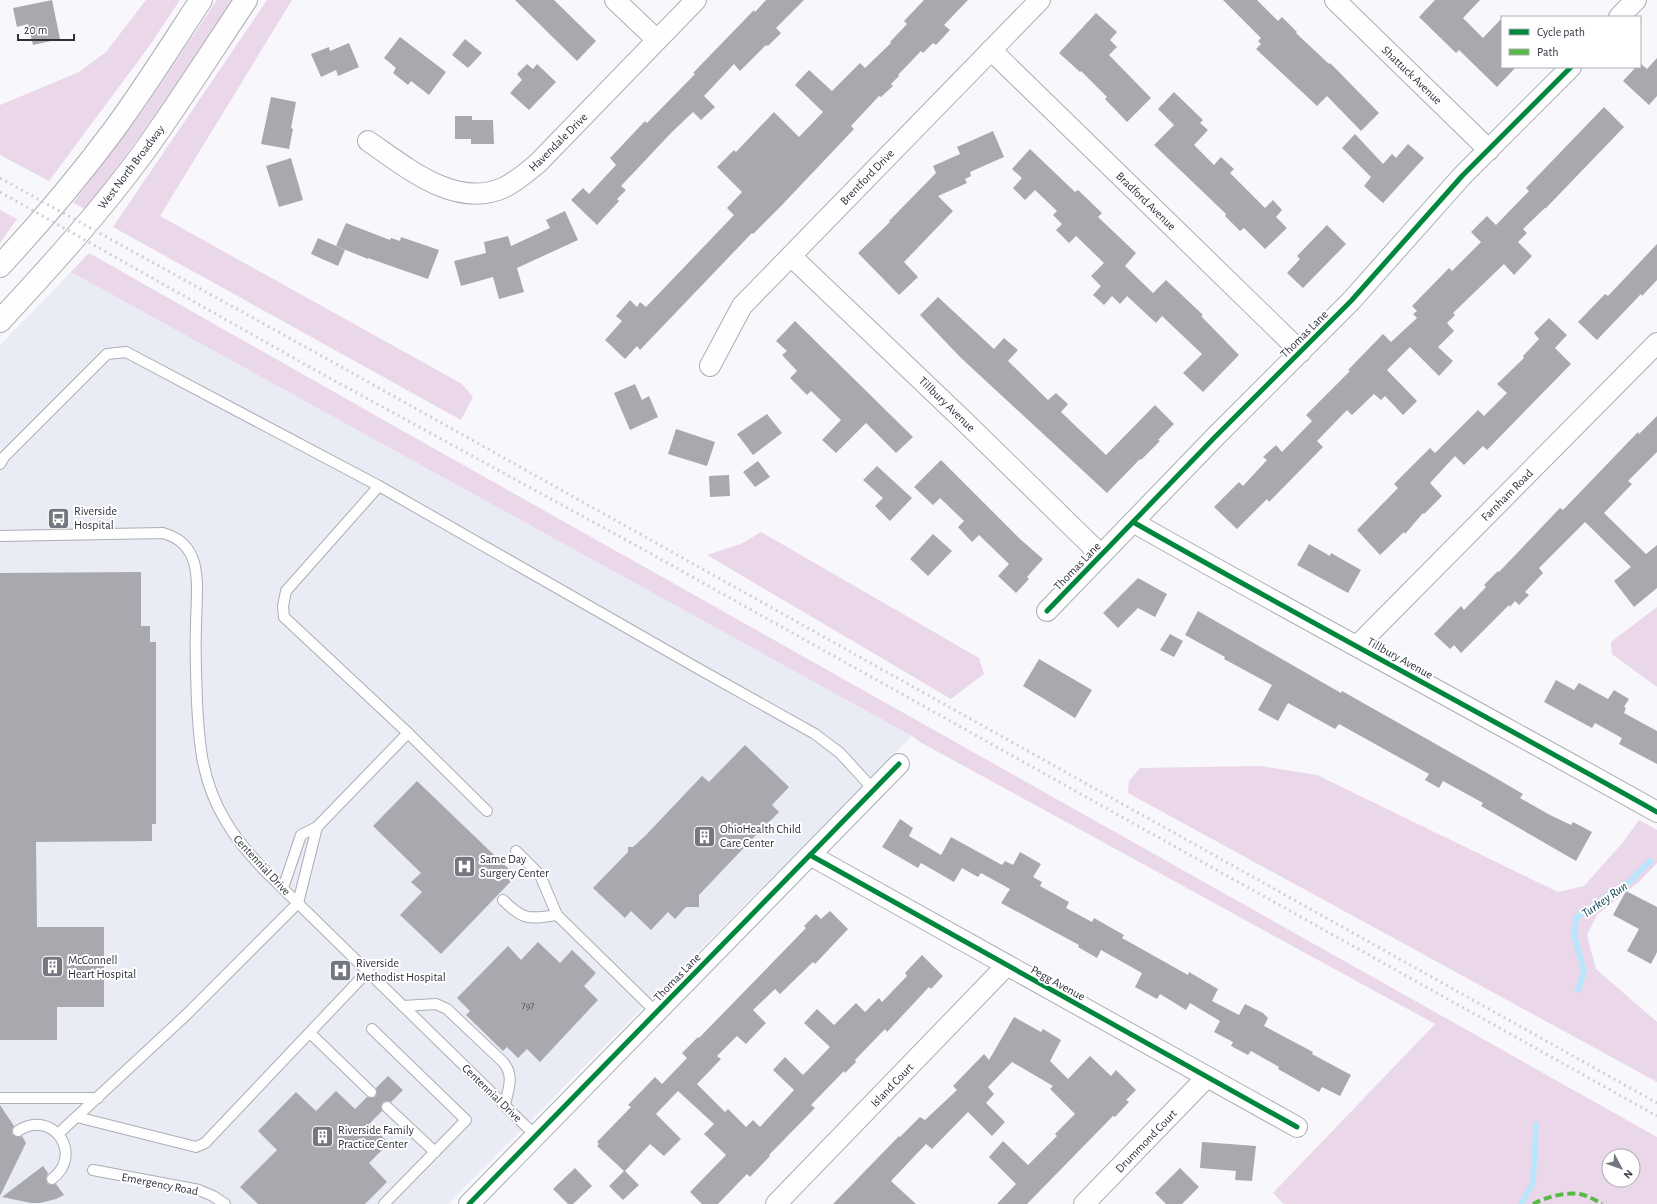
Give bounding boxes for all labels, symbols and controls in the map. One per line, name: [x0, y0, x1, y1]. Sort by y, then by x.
scale bar: [18, 16, 74, 42]
legend: [1501, 16, 1641, 68]
text: 20 m: [24, 24, 47, 36]
text: Cycle path: [1537, 26, 1585, 39]
street label: Shattuck Avenue: [1380, 44, 1444, 106]
text: Path: [1537, 46, 1559, 58]
street label: Havendale Drive: [526, 110, 590, 174]
street label: West North Broadway: [96, 123, 167, 212]
street label: Brentford Drive: [838, 147, 896, 207]
street label: Bradford Avenue: [1114, 170, 1178, 232]
street label: Thomas Lane: [1278, 308, 1330, 360]
street label: Tillbury Avenue: [916, 374, 977, 434]
street label: Farnham Road: [1479, 467, 1535, 523]
bus stop icon: Riverside Hospital: [46, 505, 72, 531]
place label: Riverside Hospital: [74, 505, 117, 531]
street label: Thomas Lane: [1051, 540, 1103, 592]
street label: Tillbury Avenue: [1365, 635, 1435, 682]
building icon: OhioHealth Child Care Center: [691, 823, 717, 849]
place label: OhioHealth Child Care Center: [720, 823, 801, 849]
street label: Centennial Drive: [231, 833, 293, 897]
hospital icon: Same Day Surgery Center: [452, 853, 478, 879]
place label: Same Day Surgery Center: [480, 853, 549, 880]
water label: Turkey Run: [1580, 880, 1630, 921]
street label: Thomas Lane: [651, 951, 703, 1003]
building icon: McConnell Heart Hospital: [39, 954, 65, 980]
place label: McConnell Heart Hospital: [68, 954, 136, 980]
hospital icon: Riverside Methodist Hospital: [327, 957, 353, 983]
place label: Riverside Methodist Hospital: [356, 957, 446, 983]
street label: Pegg Avenue: [1029, 963, 1087, 1003]
house number: 797: [521, 1001, 535, 1011]
street label: Island Court: [868, 1061, 916, 1109]
street label: Centennial Drive: [460, 1062, 524, 1124]
street label: Drummond Court: [1113, 1107, 1179, 1175]
building icon: Riverside Family Practice Center: [310, 1124, 336, 1150]
place label: Riverside Family Practice Center: [338, 1124, 414, 1150]
north arrow: [1601, 1148, 1641, 1188]
text: N: [1622, 1168, 1635, 1181]
street label: Emergency Road: [120, 1171, 199, 1198]

